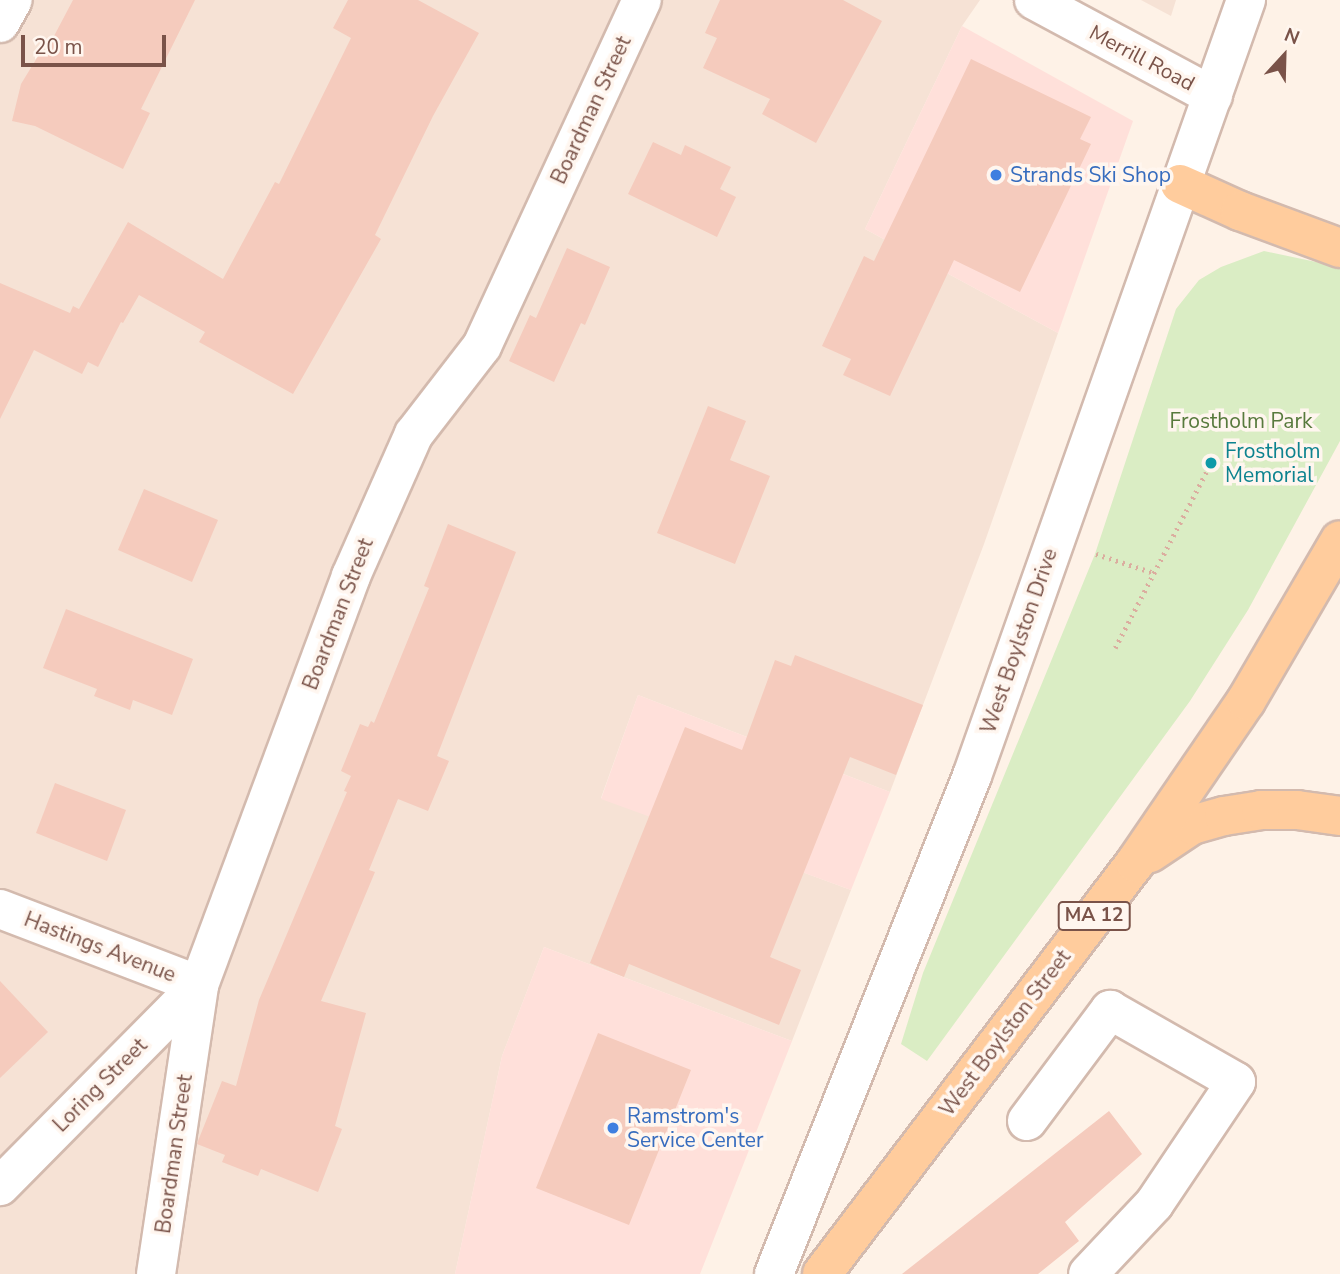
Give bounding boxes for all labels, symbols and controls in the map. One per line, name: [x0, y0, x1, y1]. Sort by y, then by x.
street label: Merrill Road: [1085, 20, 1199, 96]
scale bar: [24, 21, 170, 65]
north arrow: [1249, 21, 1319, 91]
text: N: [1280, 22, 1303, 51]
street label: Boardman Street: [546, 32, 636, 188]
text: 20 m: [34, 33, 83, 61]
place label: Strands Ski Shop: [1010, 162, 1171, 188]
marker: Strands Ski Shop: [988, 167, 1004, 183]
park label: Frostholm Park: [1170, 408, 1312, 434]
place label: Frostholm Memorial: [1225, 438, 1320, 488]
marker: Frostholm Memorial: [1203, 455, 1219, 471]
street label: Boardman Street: [298, 535, 378, 693]
street label: West Boylston Drive: [975, 545, 1063, 737]
road number: MA 12: [1057, 900, 1131, 932]
street label: Hastings Avenue: [21, 906, 179, 988]
street label: West Boylston Street: [934, 945, 1076, 1121]
street label: Loring Street: [48, 1033, 152, 1137]
street label: Boardman Street: [150, 1073, 198, 1235]
place label: Ramstrom's Service Center: [627, 1103, 763, 1153]
marker: Ramstrom's Service Center: [605, 1120, 621, 1136]

